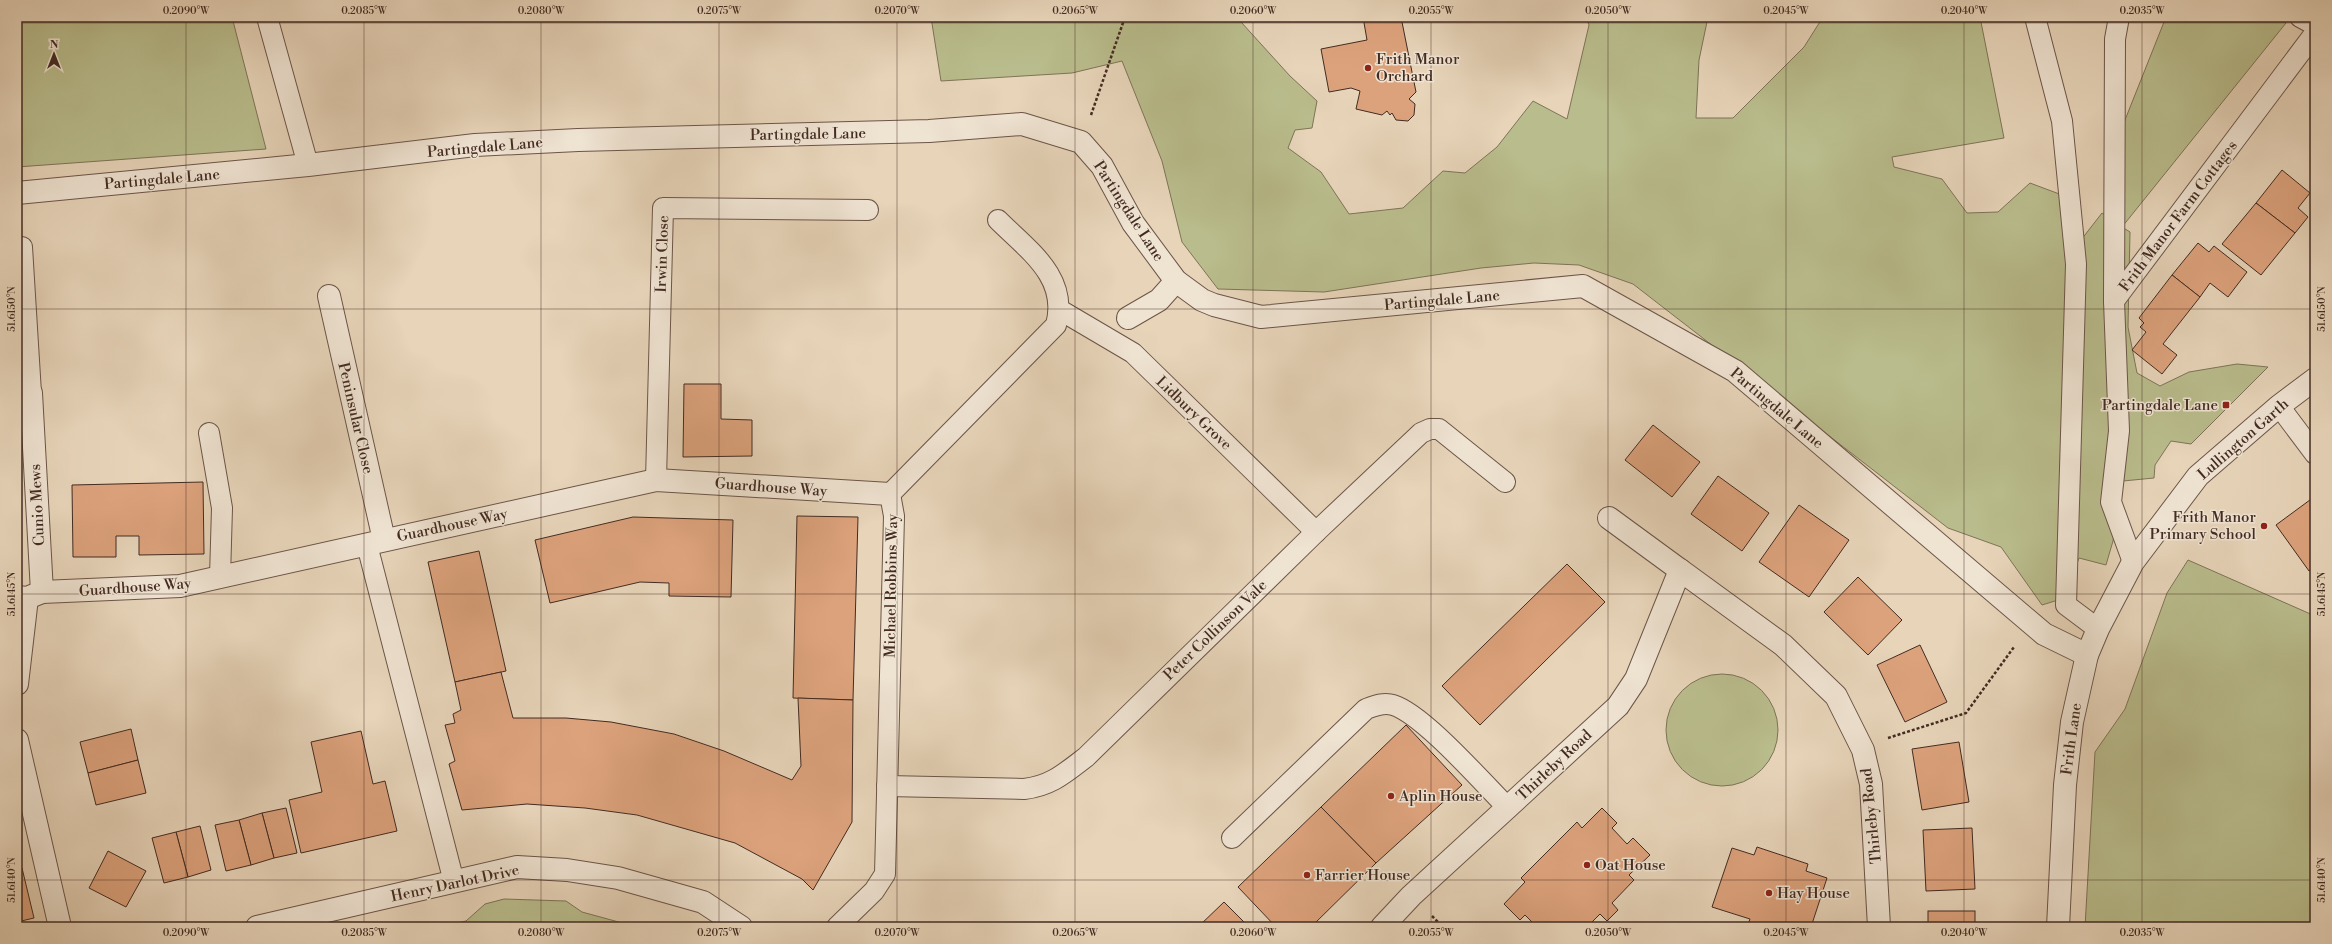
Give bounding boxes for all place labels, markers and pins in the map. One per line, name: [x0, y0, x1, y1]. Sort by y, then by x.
place label: Frith Manor Orchard: [1376, 50, 1460, 86]
marker: Frith Manor Orchard: [1363, 63, 1373, 73]
place label: Partingdale Lane: [2102, 396, 2218, 415]
marker: Partingdale Lane: [2221, 400, 2231, 410]
place label: Frith Manor Primary School: [2150, 508, 2257, 544]
marker: Frith Manor Primary School: [2259, 521, 2269, 531]
place label: Aplin House: [1398, 787, 1483, 806]
marker: Aplin House: [1386, 791, 1396, 801]
place label: Oat House: [1595, 856, 1666, 875]
marker: Oat House: [1582, 860, 1592, 870]
place label: Farrier House: [1315, 866, 1410, 885]
marker: Farrier House: [1302, 870, 1312, 880]
place label: Hay House: [1777, 884, 1850, 903]
marker: Hay House: [1764, 888, 1774, 898]

